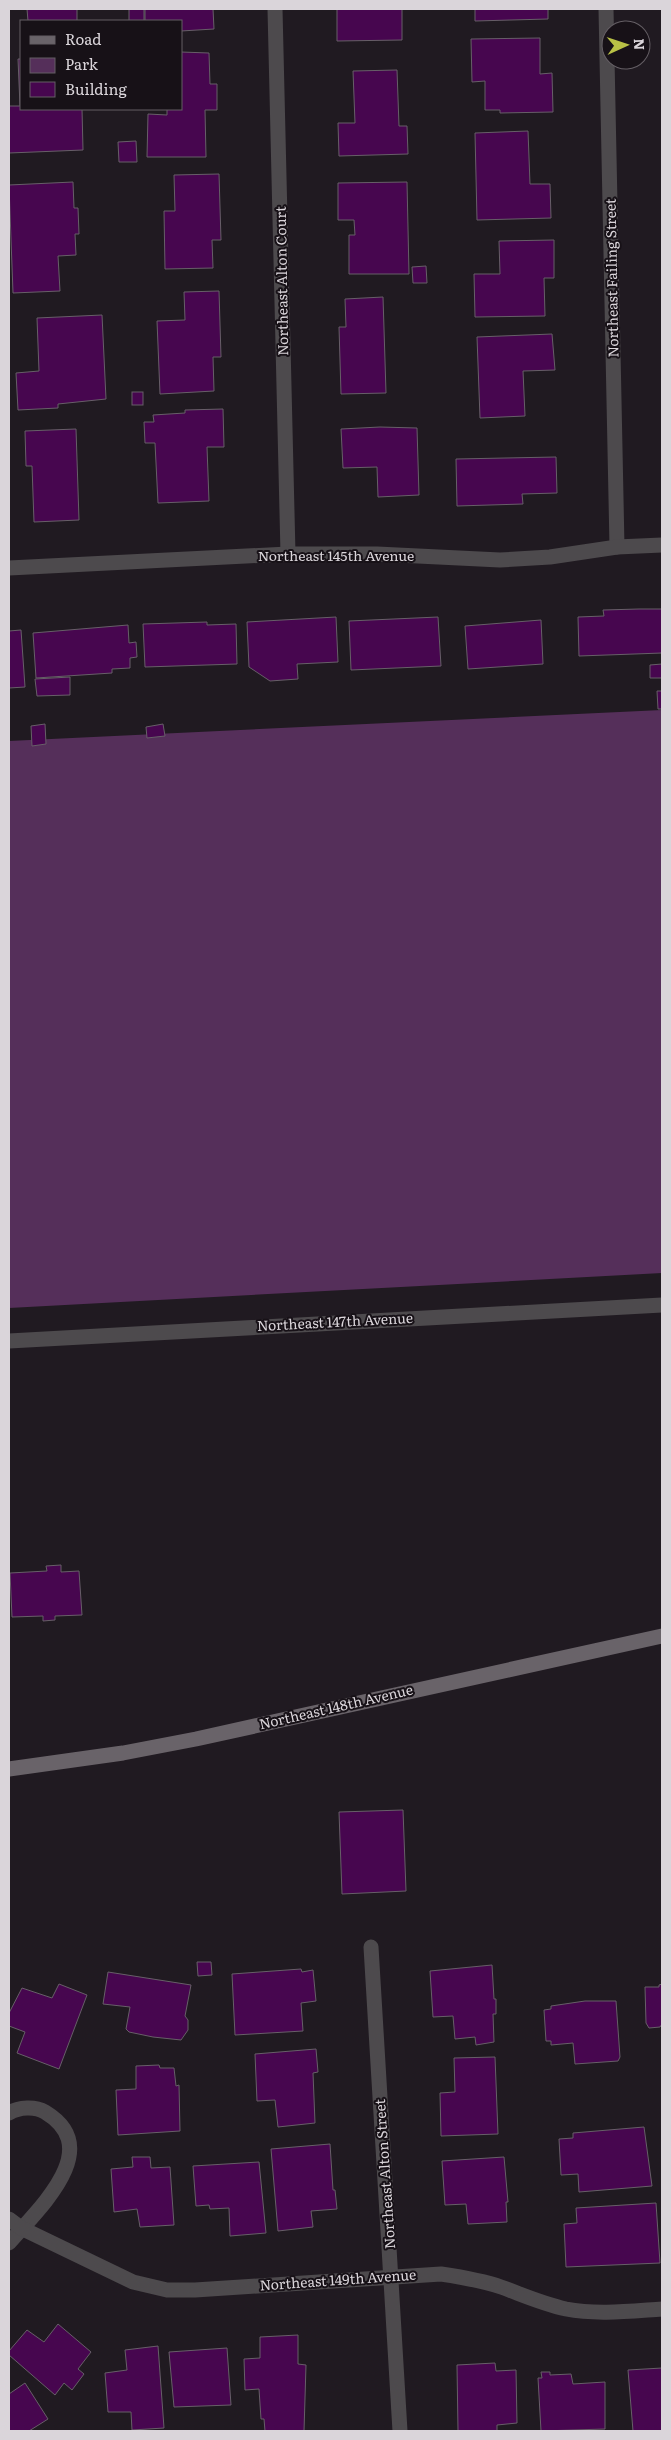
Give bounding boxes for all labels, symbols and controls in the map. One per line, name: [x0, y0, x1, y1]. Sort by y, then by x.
legend: [20, 20, 182, 110]
north arrow: [601, 20, 651, 70]
text: Road: [65, 27, 101, 50]
text: N: [630, 38, 650, 51]
text: Park: [65, 52, 99, 75]
text: Building: [65, 77, 127, 100]
street label: Northeast Failing Street: [600, 198, 622, 358]
street label: Northeast Alton Court: [270, 206, 292, 356]
street label: Northeast 145th Avenue: [258, 545, 414, 565]
street label: Northeast 147th Avenue: [256, 1307, 413, 1335]
street label: Northeast 148th Avenue: [257, 1679, 415, 1733]
street label: Northeast Alton Street: [369, 2098, 399, 2250]
street label: Northeast 149th Avenue: [259, 2264, 417, 2294]

